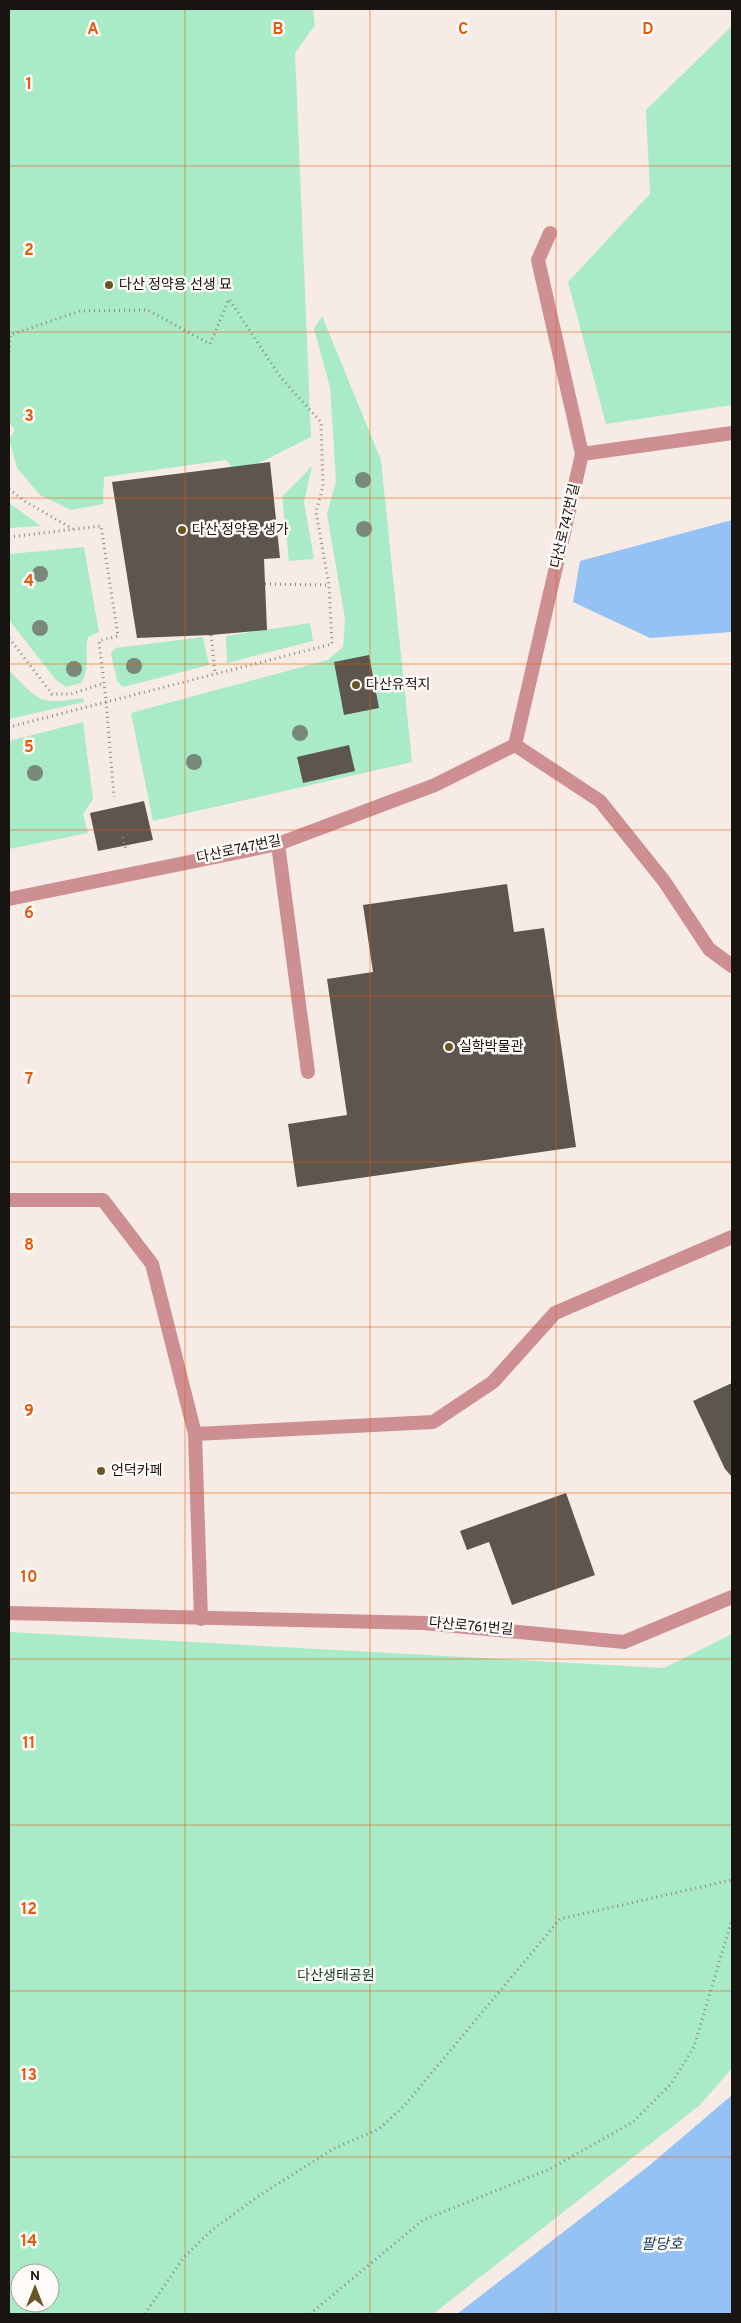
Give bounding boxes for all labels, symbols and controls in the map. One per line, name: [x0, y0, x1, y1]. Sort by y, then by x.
text: A: [87, 20, 99, 40]
text: B: [272, 20, 284, 40]
text: C: [458, 20, 468, 40]
text: D: [642, 20, 654, 40]
text: 1: [26, 75, 32, 95]
text: 2: [24, 241, 34, 261]
place label: 다산 정약용 선생 묘: [119, 277, 232, 294]
marker: 다산 정약용 선생 묘: [103, 279, 115, 291]
text: 3: [24, 407, 34, 427]
street label: 다산로747번길: [548, 482, 584, 570]
place label: 다산 정약용 생가: [192, 522, 289, 539]
marker: 다산 정약용 생가: [176, 524, 188, 536]
text: 4: [24, 572, 34, 592]
place label: 다산유적지: [366, 677, 430, 694]
marker: 다산유적지: [350, 679, 362, 691]
text: 5: [24, 738, 34, 758]
street label: 다산로747번길: [195, 833, 283, 867]
text: 6: [24, 904, 34, 924]
place label: 실학박물관: [459, 1038, 524, 1056]
marker: 실학박물관: [443, 1041, 455, 1053]
text: 7: [25, 1070, 33, 1090]
text: 8: [24, 1236, 34, 1256]
text: 9: [24, 1402, 34, 1422]
place label: 언덕카페: [111, 1463, 163, 1480]
marker: 언덕카페: [95, 1465, 107, 1477]
text: 10: [21, 1568, 37, 1588]
street label: 다산로761번길: [428, 1615, 514, 1639]
text: 11: [23, 1734, 35, 1754]
text: 12: [21, 1900, 37, 1920]
park label: 다산생태공원: [297, 1968, 375, 1985]
text: 13: [21, 2066, 37, 2086]
text: 14: [21, 2232, 37, 2252]
water label: 팔당호: [641, 2236, 684, 2255]
north arrow: [10, 2263, 60, 2313]
text: N: [30, 2268, 40, 2285]

